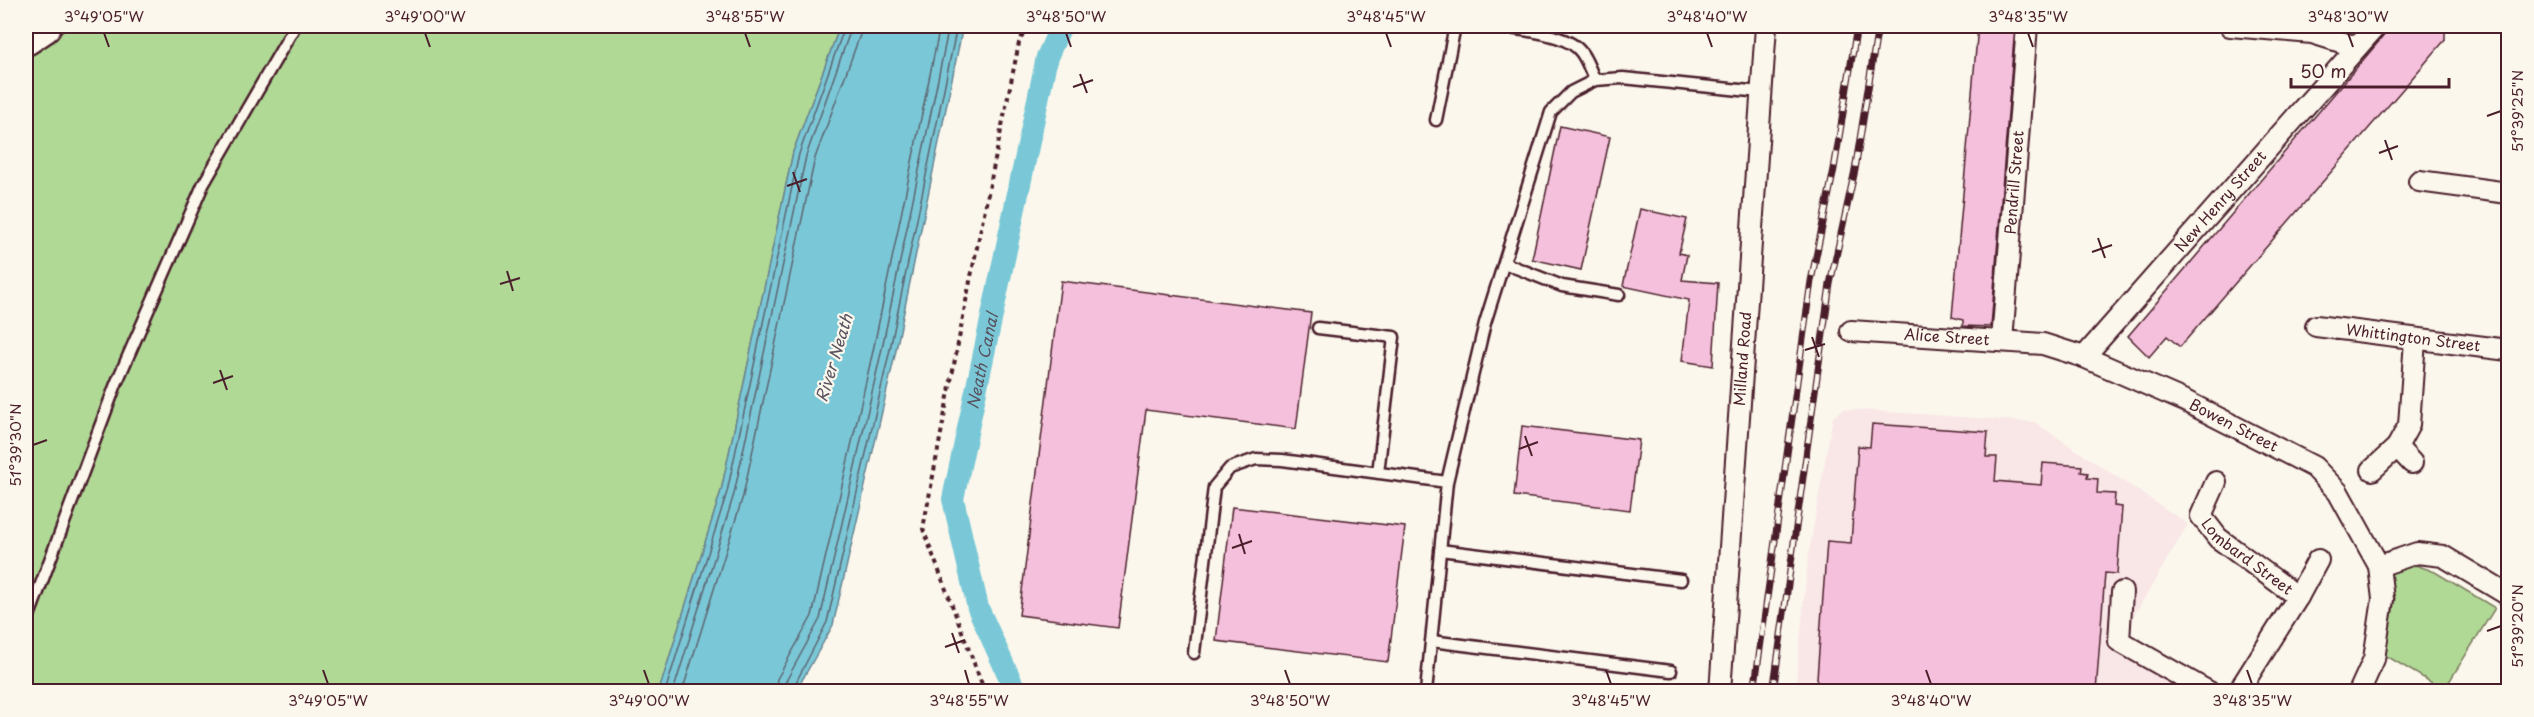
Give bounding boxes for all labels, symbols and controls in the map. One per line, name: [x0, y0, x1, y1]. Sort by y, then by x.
text: 3°49'05"W: [64, 4, 145, 27]
text: 3°49'00"W: [384, 4, 466, 27]
text: 3°48'55"W: [705, 4, 785, 27]
text: 3°48'50"W: [1026, 4, 1107, 27]
text: 3°48'45"W: [1346, 4, 1426, 27]
text: 3°48'40"W: [1667, 4, 1748, 27]
text: 3°48'35"W: [1988, 4, 2068, 27]
text: 3°48'30"W: [2307, 4, 2389, 27]
scale bar: [2291, 51, 2448, 89]
text: 50 m: [2300, 57, 2347, 84]
text: 51°39'25"N: [2505, 70, 2528, 152]
street label: Pendrill Street: [1998, 130, 2029, 235]
street label: New Henry Street: [2168, 145, 2271, 257]
water label: Neath Canal: [959, 308, 1004, 411]
water label: River Neath: [808, 310, 858, 405]
street label: Milland Road: [1727, 311, 1756, 407]
street label: Whittington Street: [2345, 317, 2482, 356]
street label: Alice Street: [1903, 322, 1990, 350]
street label: Bowen Street: [2186, 392, 2283, 457]
text: 51°39'30"N: [3, 403, 26, 487]
street label: Lombard Street: [2196, 512, 2298, 600]
text: 51°39'20"N: [2505, 584, 2528, 668]
text: 3°49'05"W: [288, 688, 369, 711]
text: 3°49'00"W: [608, 688, 690, 711]
text: 3°48'55"W: [929, 688, 1009, 711]
text: 3°48'50"W: [1250, 688, 1331, 711]
text: 3°48'45"W: [1571, 688, 1651, 711]
text: 3°48'40"W: [1891, 688, 1972, 711]
text: 3°48'35"W: [2212, 688, 2292, 711]

